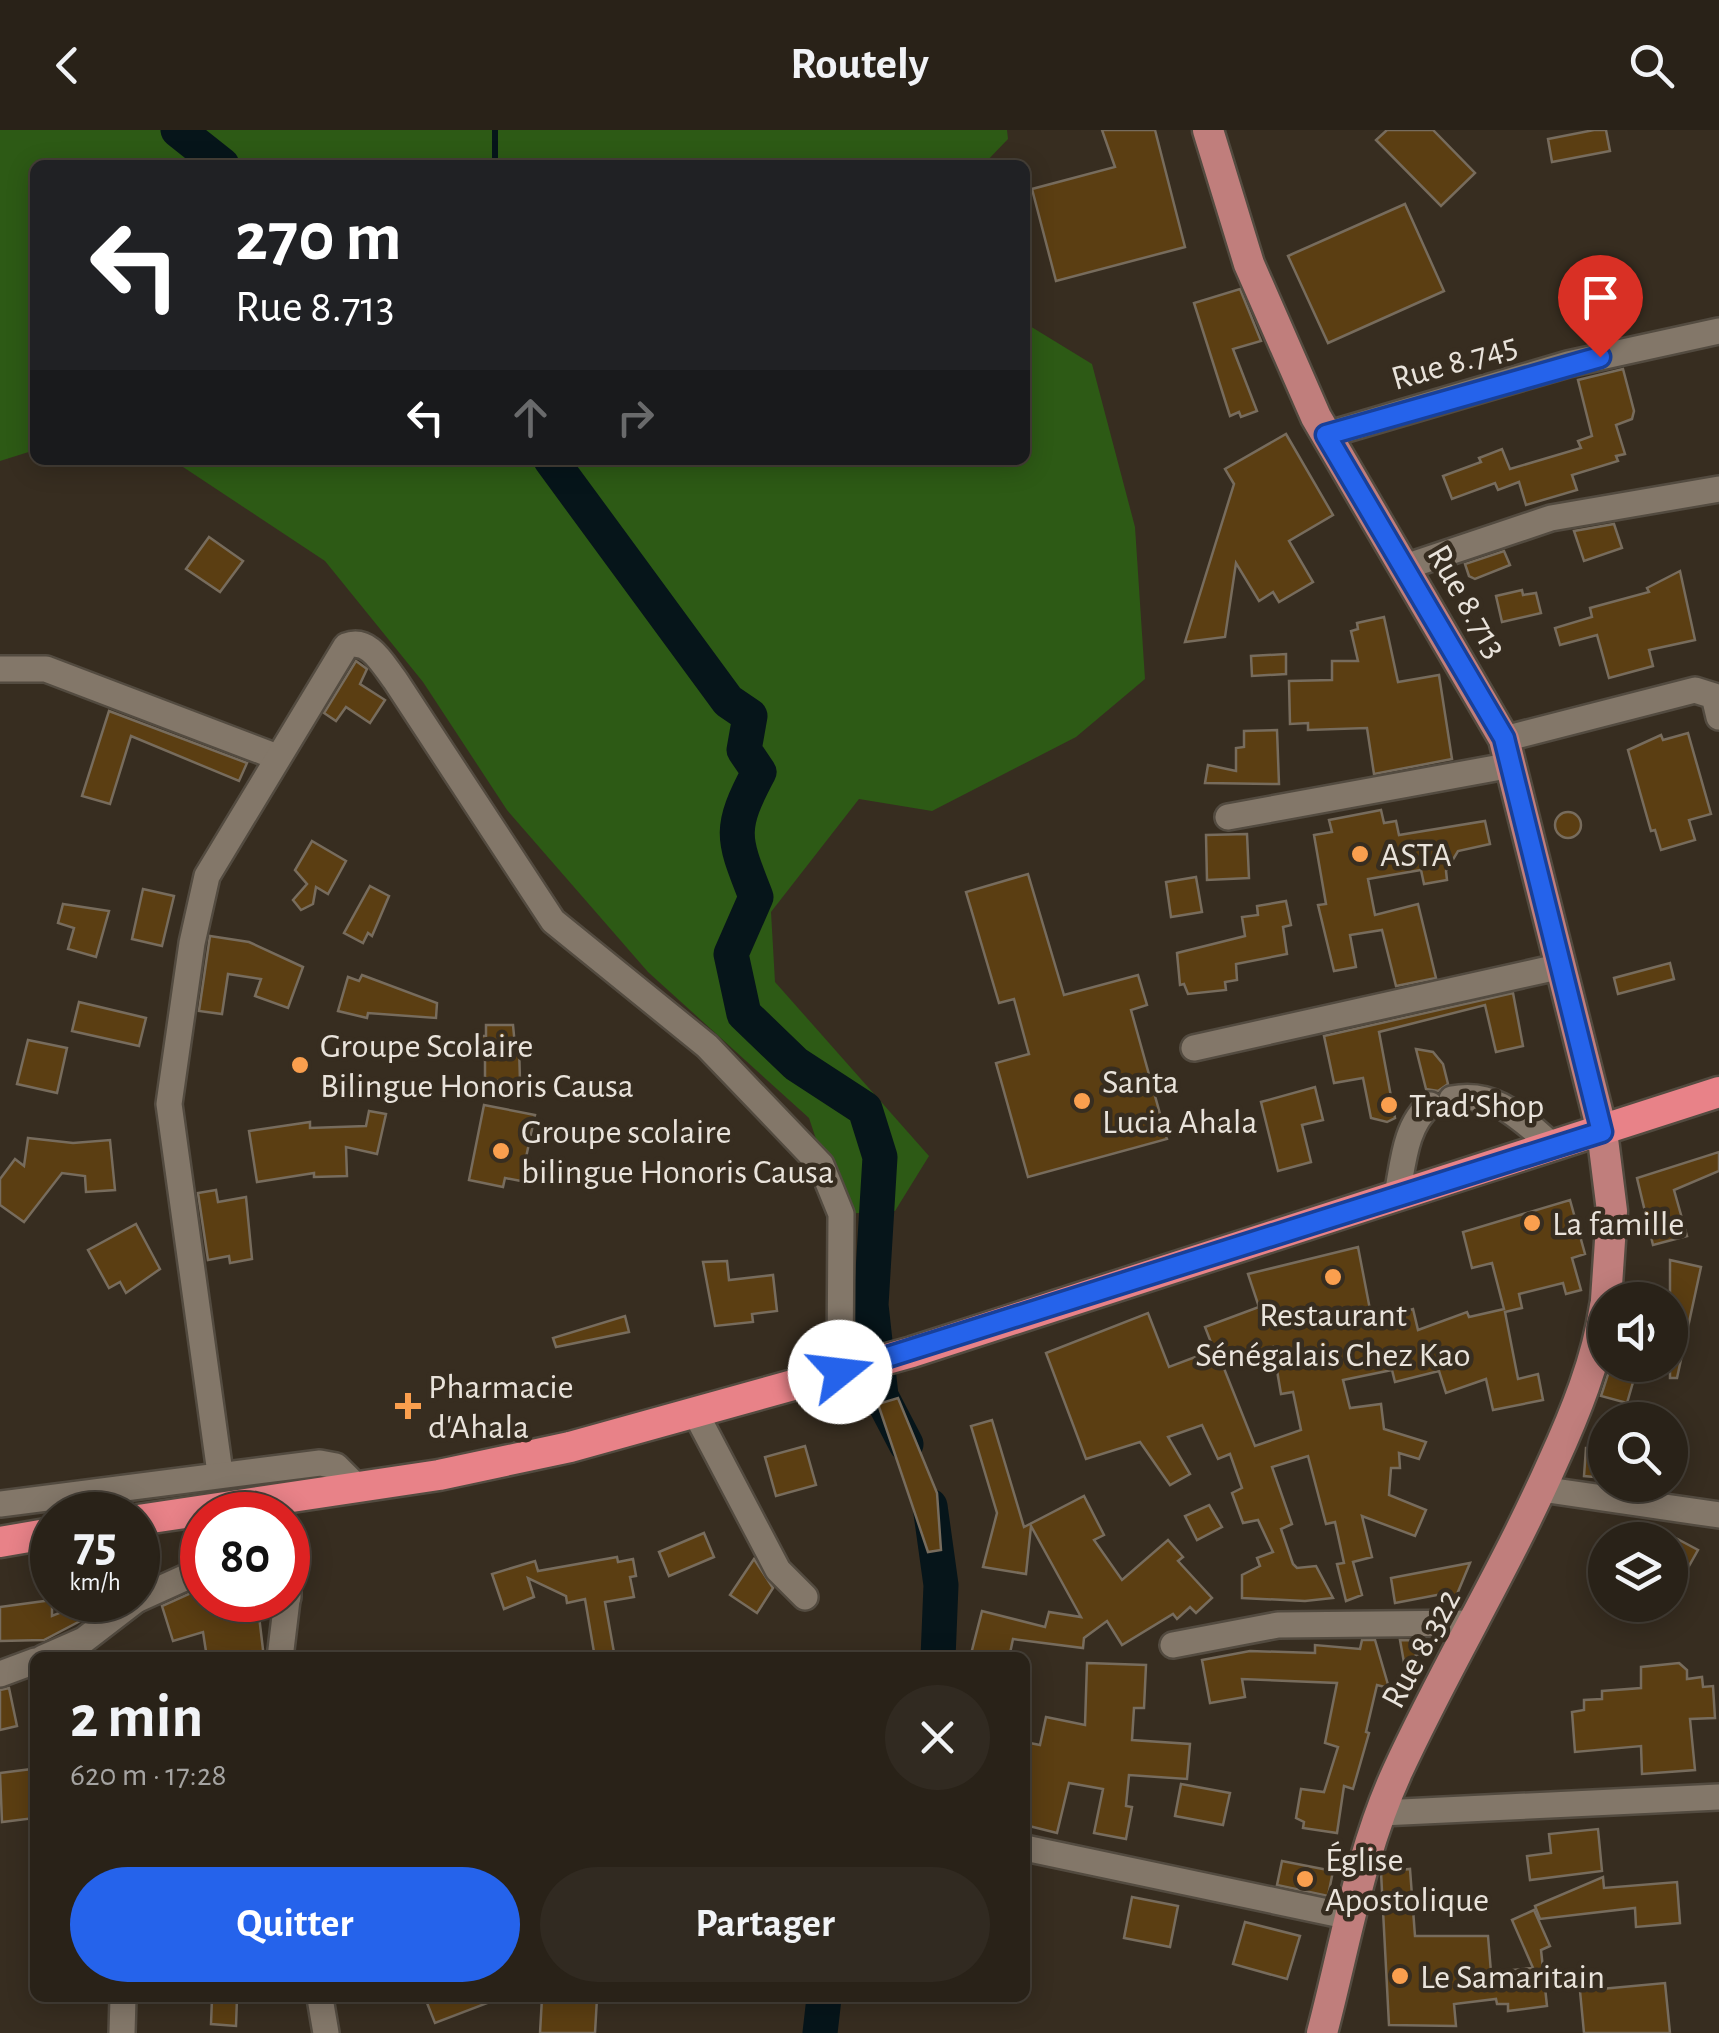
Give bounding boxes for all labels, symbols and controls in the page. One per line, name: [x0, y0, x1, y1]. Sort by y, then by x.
icon: back: [40, 38, 95, 93]
icon: search: [1624, 38, 1679, 93]
text: Routely: [790, 42, 929, 87]
icon: left: [70, 200, 200, 330]
text: 270 m: [235, 203, 402, 273]
pin: [1558, 255, 1643, 358]
icon: arrive: [1573, 270, 1628, 325]
text: Rue 8.713: [235, 285, 395, 330]
street label: Rue 8.745: [1388, 328, 1521, 397]
icon: left: [398, 390, 453, 445]
icon: ahead: [503, 390, 558, 445]
icon: right: [608, 390, 663, 445]
street label: Rue 8.713: [1421, 539, 1513, 664]
place label: ASTA: [1380, 838, 1452, 873]
marker: ASTA: [1349, 843, 1371, 865]
place label: Groupe Scolaire Bilingue Honoris Causa: [320, 1029, 634, 1104]
marker: Groupe Scolaire Bilingue Honoris Causa: [289, 1054, 311, 1076]
place label: Santa Lucia Ahala: [1102, 1065, 1258, 1140]
place label: Trad'Shop: [1409, 1089, 1544, 1124]
marker: Santa Lucia Ahala: [1071, 1090, 1093, 1112]
marker: Trad'Shop: [1378, 1094, 1400, 1116]
place label: Groupe scolaire bilingue Honoris Causa: [521, 1115, 834, 1190]
marker: Groupe scolaire bilingue Honoris Causa: [490, 1140, 512, 1162]
place label: La famille: [1552, 1207, 1684, 1242]
marker: La famille: [1521, 1212, 1543, 1234]
marker: Restaurant Sénégalais Chez Kao: [1322, 1266, 1344, 1288]
map controls: [1588, 1282, 1688, 1622]
button: sound: [1588, 1282, 1688, 1382]
place label: Restaurant Sénégalais Chez Kao: [1195, 1298, 1471, 1373]
position arrow: [788, 1320, 892, 1424]
place label: Pharmacie d'Ahala: [428, 1370, 574, 1445]
marker: Pharmacie d'Ahala: [397, 1395, 419, 1417]
button: search: [1588, 1402, 1688, 1502]
speed limit sign: 80: [180, 1492, 310, 1622]
text: 75: [73, 1520, 117, 1570]
button: layers: [1588, 1522, 1688, 1622]
text: km/h: [69, 1570, 121, 1595]
street label: Rue 8.322: [1376, 1583, 1467, 1714]
button: close: [885, 1685, 990, 1790]
text: 2 min: [70, 1688, 203, 1748]
text: 620 m · 17:28: [70, 1759, 227, 1791]
place label: Église Apostolique: [1325, 1841, 1489, 1918]
button: Quitter: [70, 1867, 520, 1982]
button: Partager: [540, 1867, 990, 1982]
marker: Église Apostolique: [1294, 1868, 1316, 1890]
place label: Le Samaritain: [1420, 1960, 1605, 1995]
marker: Le Samaritain: [1389, 1965, 1411, 1987]

